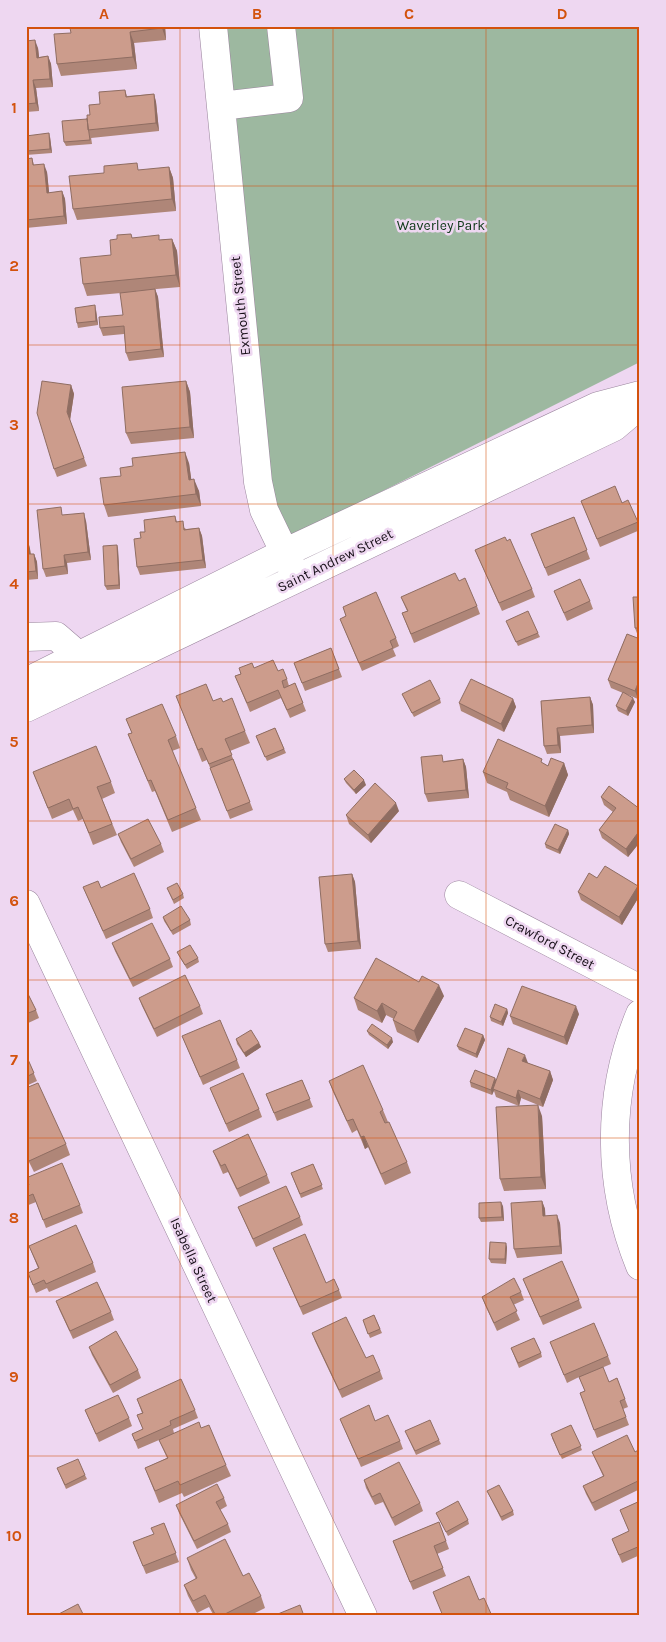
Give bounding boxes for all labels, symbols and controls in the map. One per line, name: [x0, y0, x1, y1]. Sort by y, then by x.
text: A: [99, 4, 109, 23]
text: B: [252, 4, 262, 23]
text: C: [404, 4, 414, 23]
text: D: [557, 4, 568, 23]
text: 1: [11, 98, 17, 117]
park label: Waverley Park: [397, 217, 485, 234]
street label: Exmouth Street: [227, 255, 254, 356]
text: 2: [9, 256, 19, 275]
text: 3: [9, 415, 19, 434]
street label: Saint Andrew Street: [275, 525, 396, 596]
text: 4: [9, 574, 19, 593]
text: 5: [9, 732, 19, 751]
text: 6: [9, 891, 19, 910]
street label: Crawford Street: [502, 912, 597, 973]
text: 7: [10, 1050, 18, 1069]
text: 8: [9, 1208, 19, 1227]
street label: Isabella Street: [166, 1215, 221, 1305]
text: 9: [9, 1367, 19, 1386]
text: 10: [6, 1526, 22, 1545]

